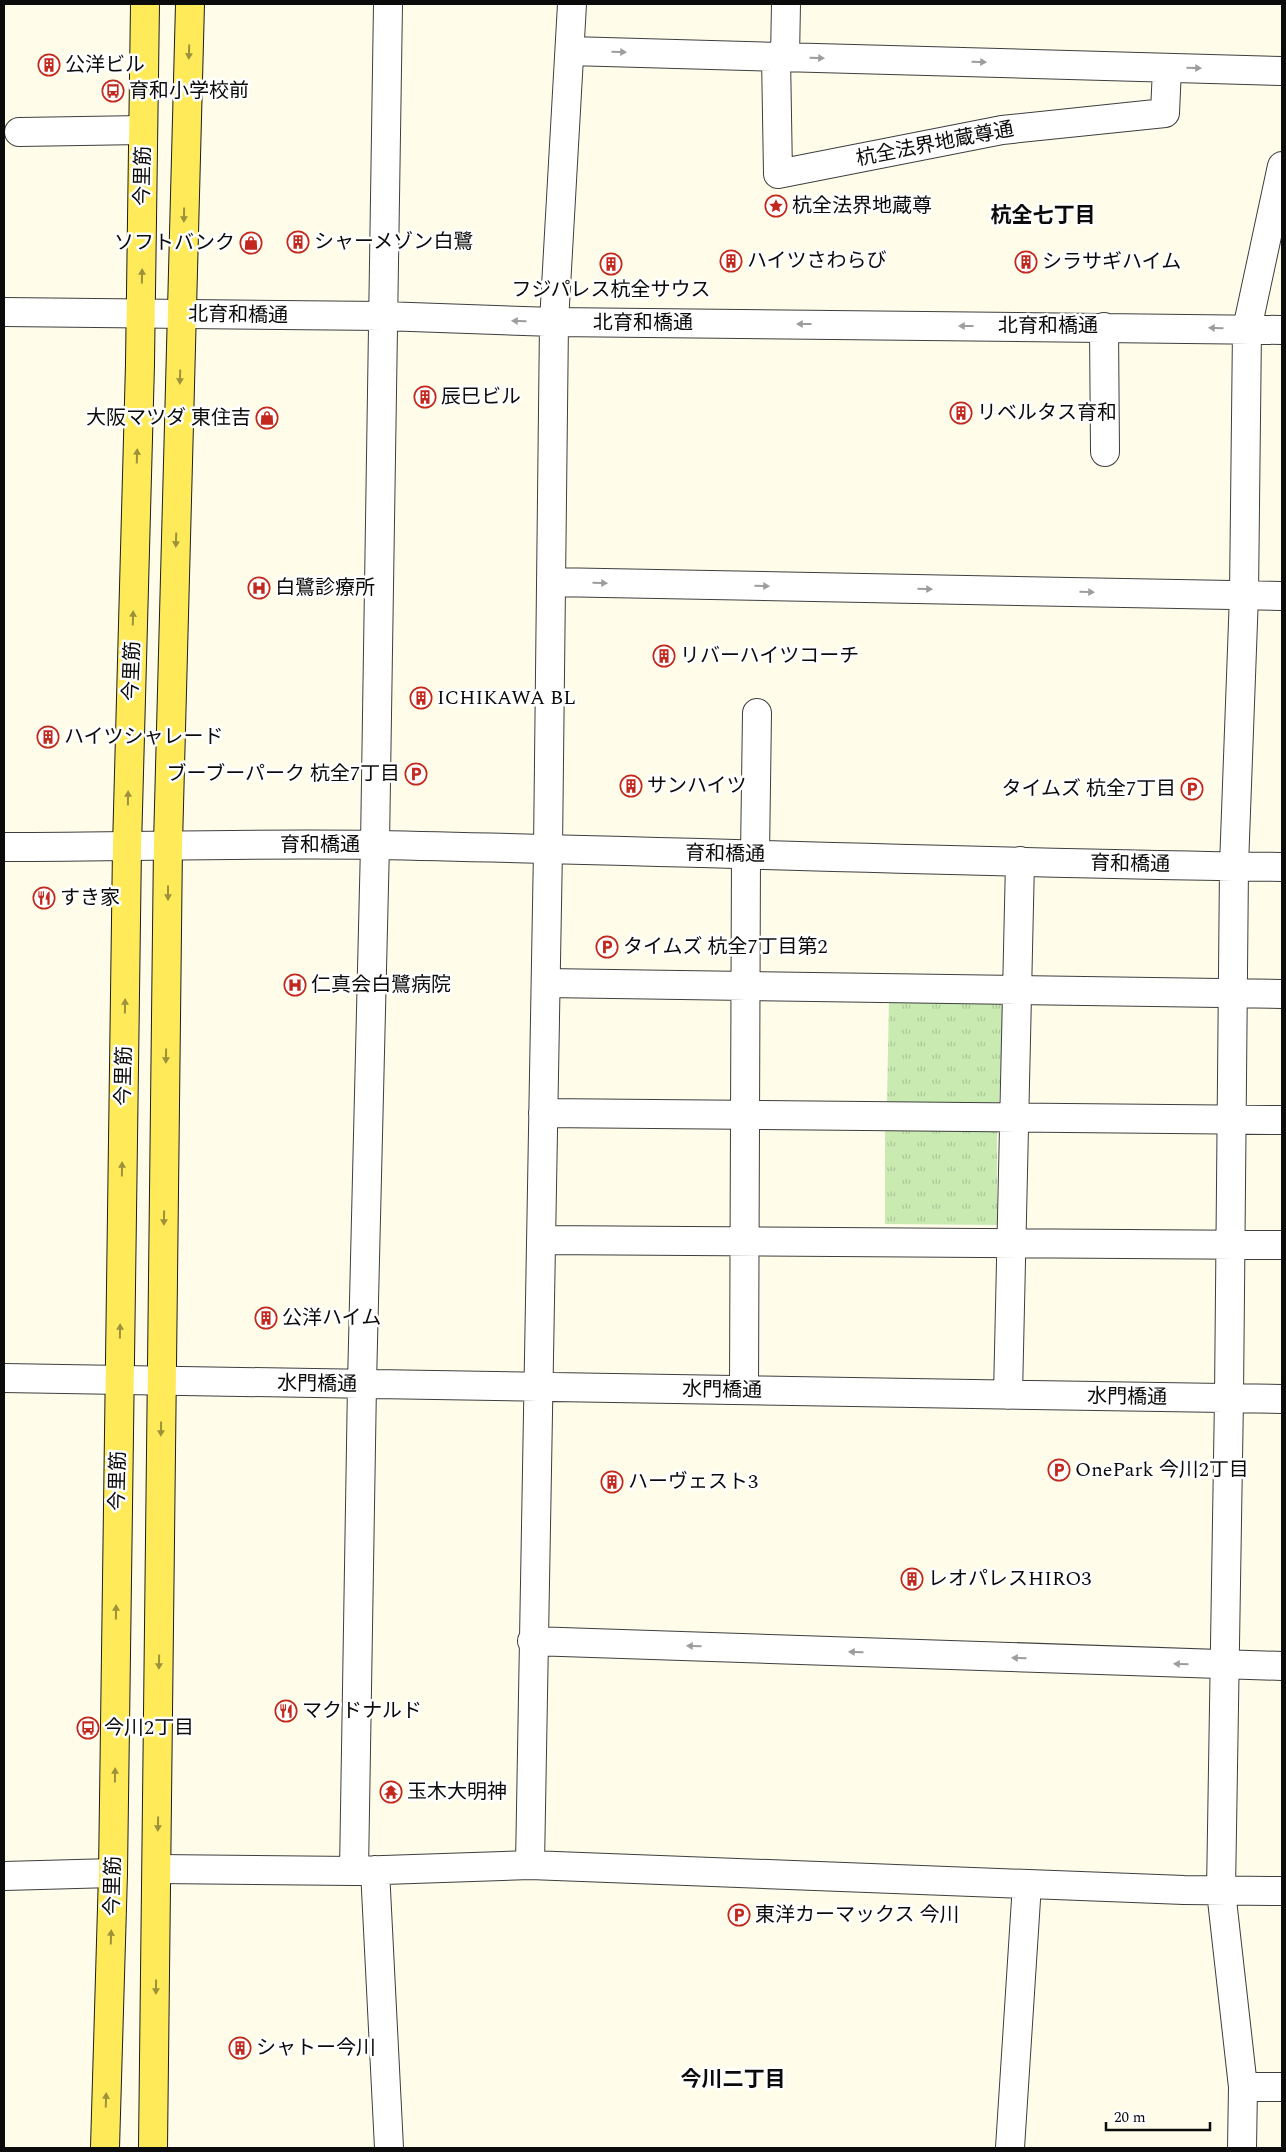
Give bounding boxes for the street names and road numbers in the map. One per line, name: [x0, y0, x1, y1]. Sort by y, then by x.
street label: 杭全法界地蔵尊通: [854, 114, 1016, 174]
street label: 今里筋: [127, 146, 159, 206]
street label: 北育和橋通: [188, 299, 288, 331]
street label: 北育和橋通: [593, 308, 693, 338]
street label: 北育和橋通: [998, 311, 1098, 341]
street label: 今里筋: [116, 640, 148, 702]
street label: 育和橋通: [280, 830, 360, 860]
street label: 育和橋通: [685, 838, 765, 870]
street label: 育和橋通: [1090, 848, 1170, 880]
street label: 今里筋: [108, 1046, 140, 1106]
street label: 水門橋通: [277, 1368, 357, 1400]
street label: 水門橋通: [682, 1374, 762, 1406]
street label: 水門橋通: [1087, 1381, 1167, 1413]
street label: 今里筋: [102, 1451, 134, 1511]
street label: 今里筋: [97, 1856, 129, 1916]

